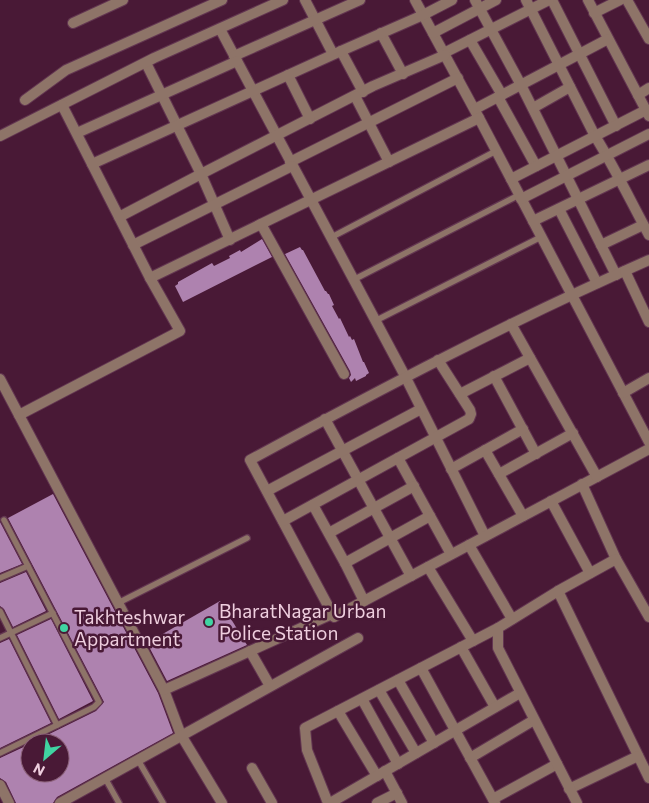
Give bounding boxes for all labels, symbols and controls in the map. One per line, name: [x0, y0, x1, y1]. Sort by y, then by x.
place label: BharatNagar Urban Police Station: [219, 599, 386, 644]
place label: Takhteshwar Appartment: [74, 605, 186, 650]
marker: BharatNagar Urban Police Station: [203, 616, 215, 628]
marker: Takhteshwar Appartment: [58, 622, 70, 634]
north arrow: [20, 733, 70, 783]
text: N: [30, 760, 47, 780]

